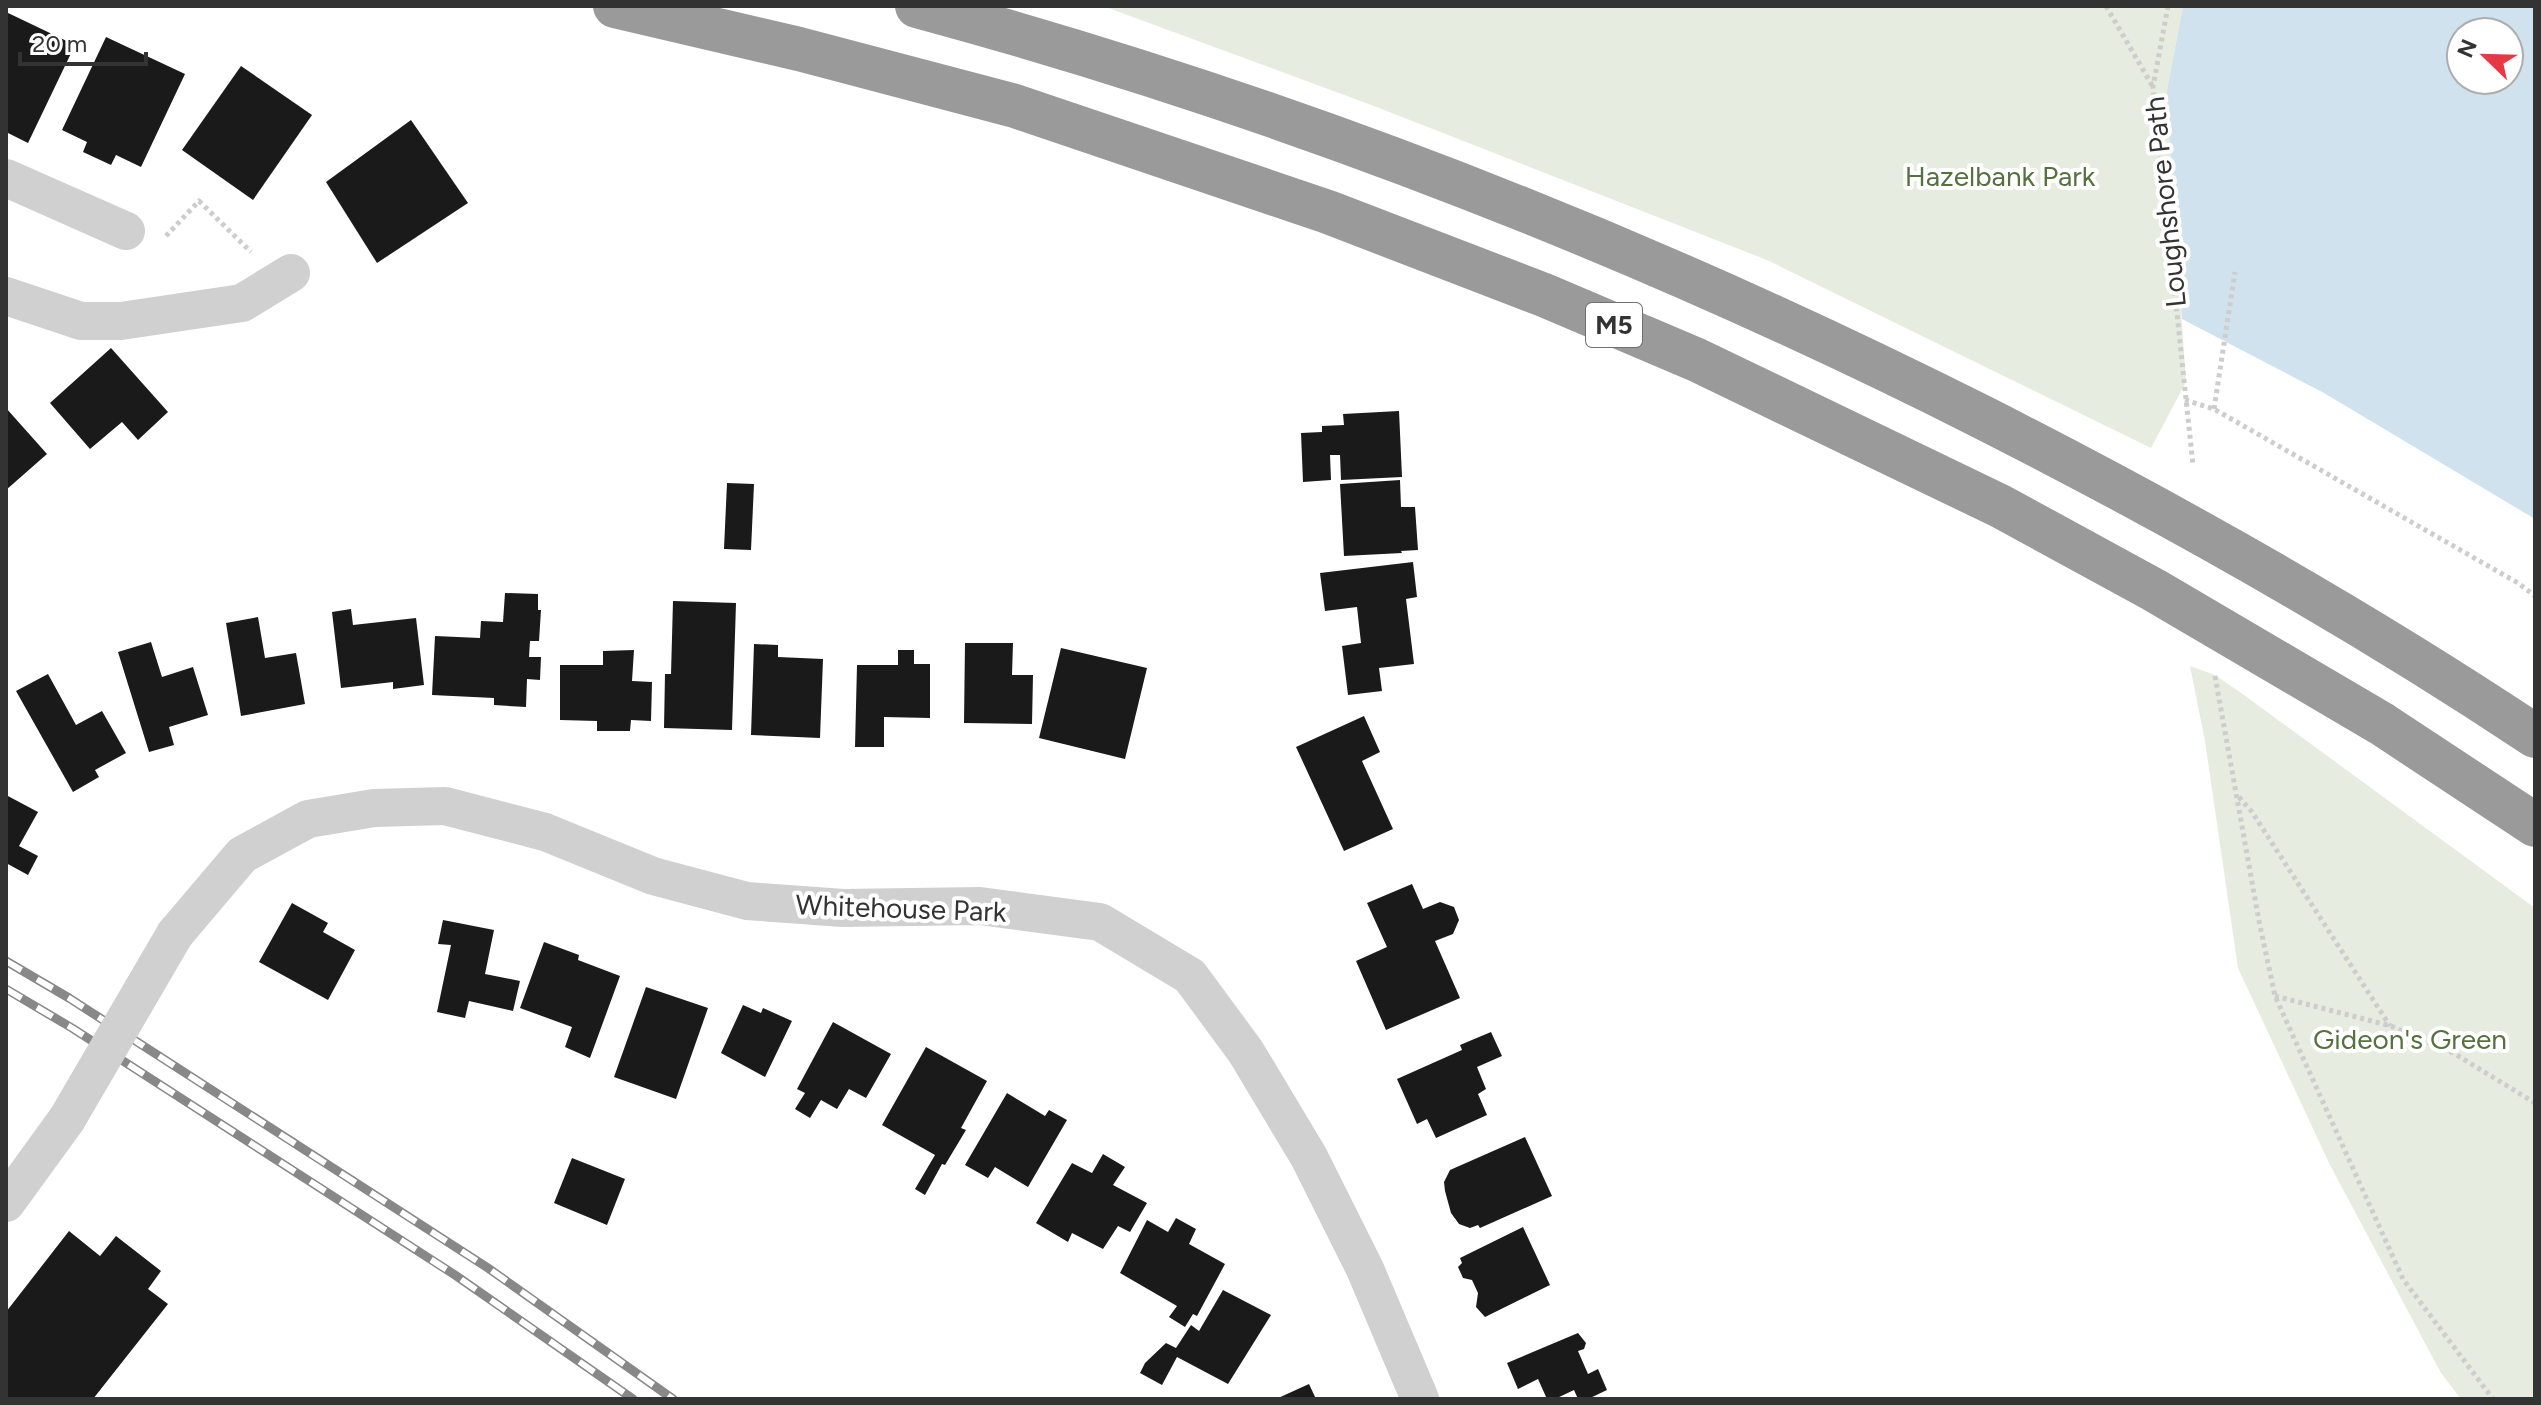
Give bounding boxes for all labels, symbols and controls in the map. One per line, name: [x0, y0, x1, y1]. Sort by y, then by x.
scale bar: [20, 16, 146, 66]
north arrow: [2445, 16, 2525, 96]
text: 20 m: [32, 29, 87, 58]
text: N: [2451, 35, 2483, 61]
street label: Loughshore Path: [2137, 95, 2193, 309]
park label: Hazelbank Park: [1905, 159, 2096, 193]
road number: M5: [1586, 303, 1642, 347]
street label: Whitehouse Park: [795, 887, 1007, 929]
park label: Gideon's Green: [2313, 1022, 2507, 1056]

